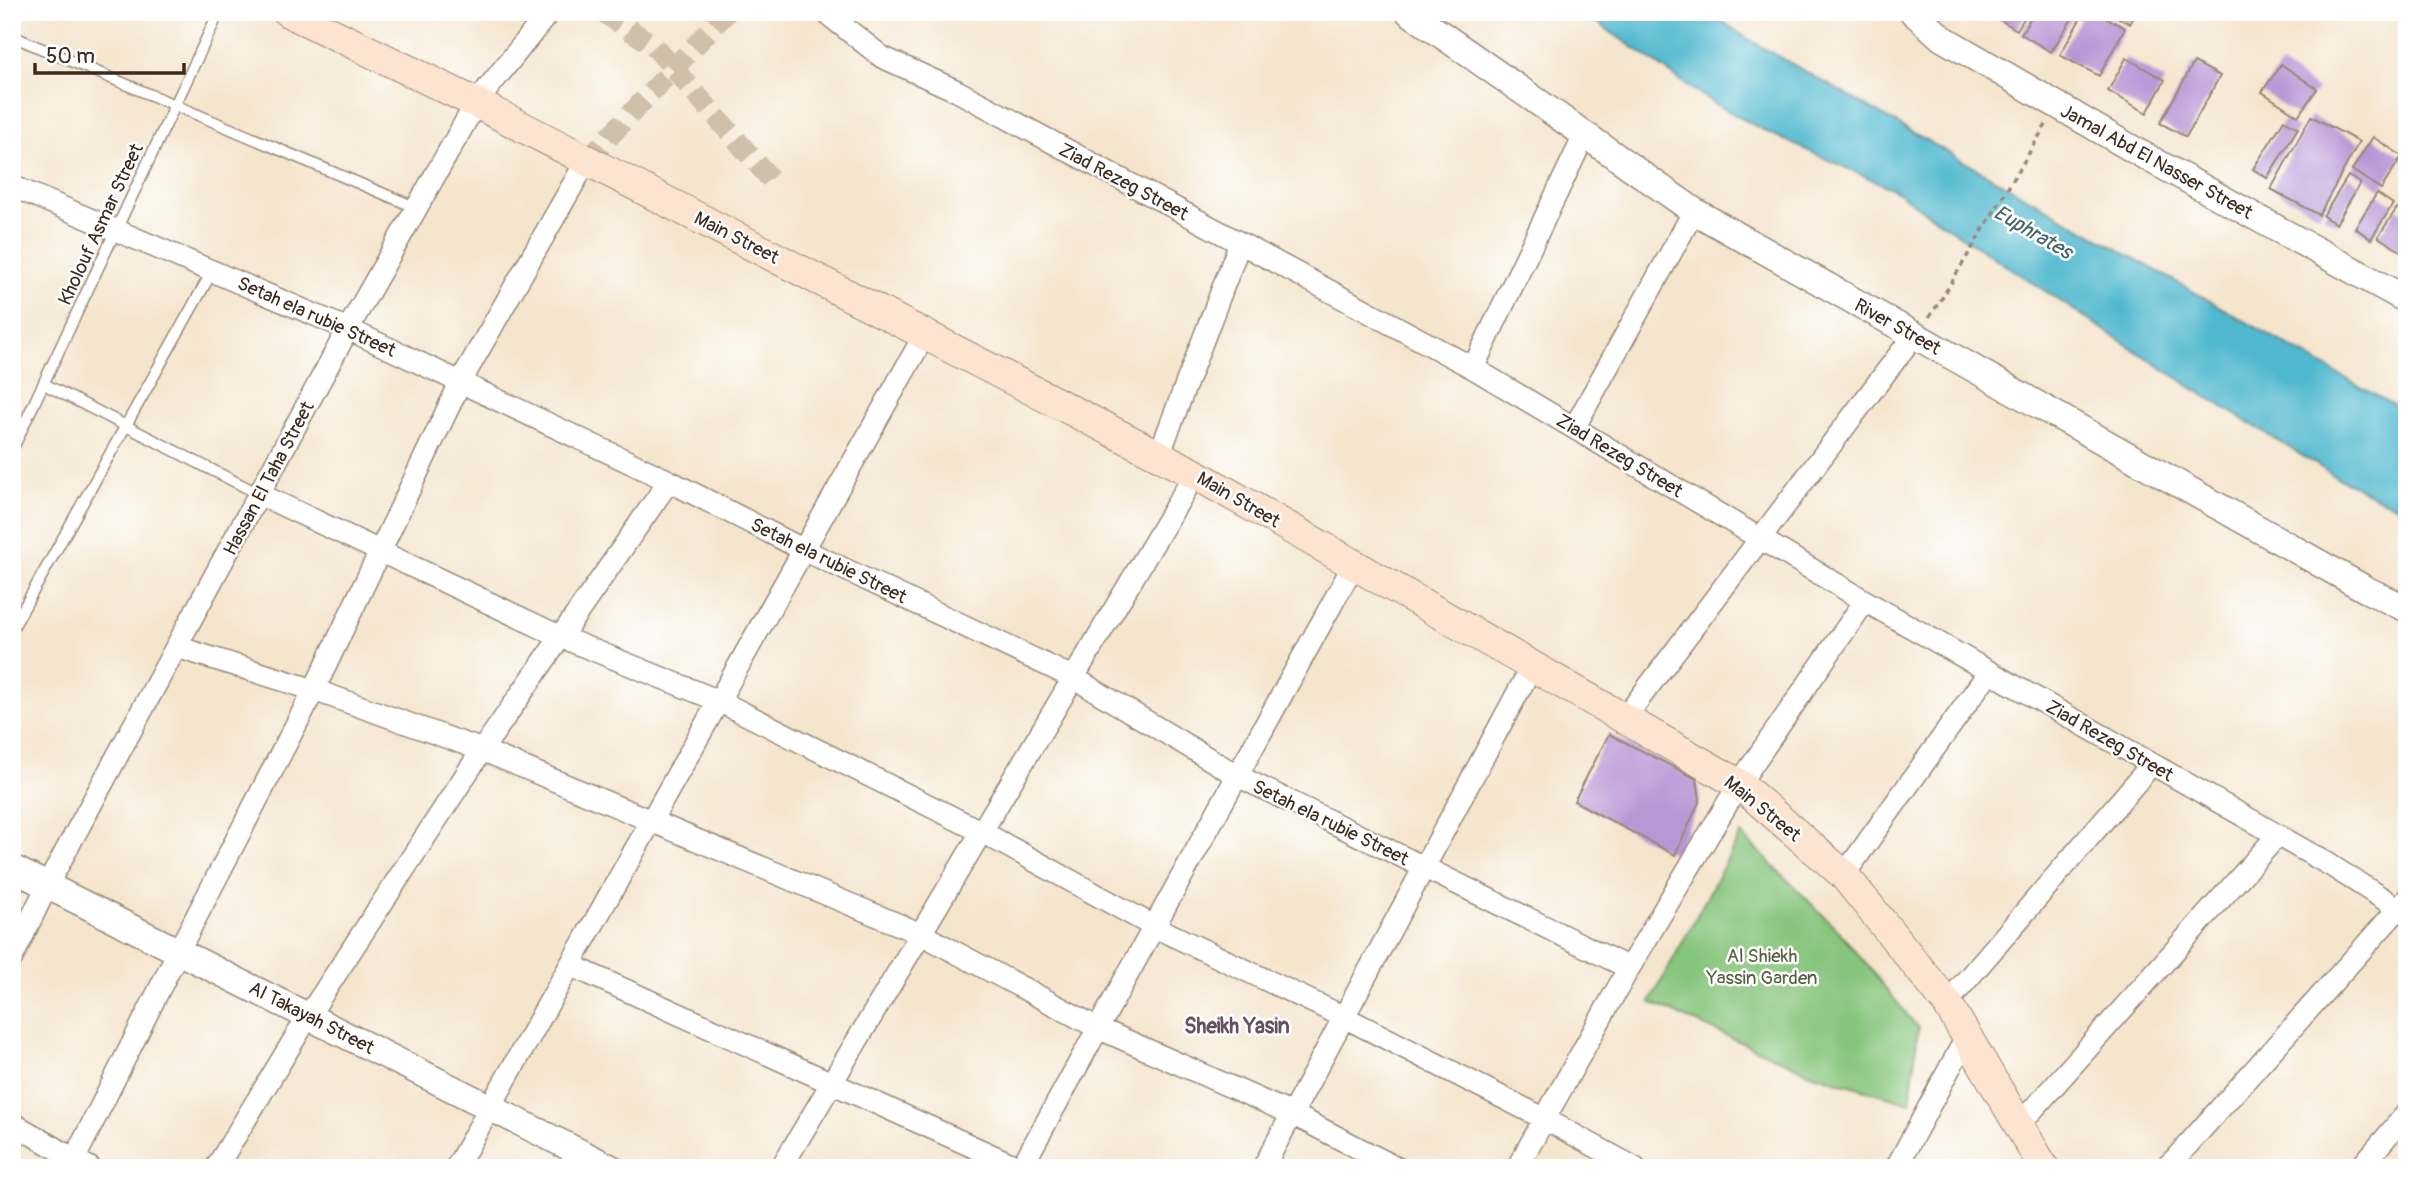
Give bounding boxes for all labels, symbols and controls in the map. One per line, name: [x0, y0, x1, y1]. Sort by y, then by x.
scale bar: [35, 32, 184, 76]
text: 50 m: [46, 43, 95, 70]
street label: Jamal Abd El Nasser Street: [2056, 99, 2257, 225]
street label: Ziad Rezeg Street: [1055, 138, 1193, 226]
street label: Kholouf Asmar Street: [53, 139, 149, 309]
water label: Euphrates: [1989, 199, 2079, 267]
street label: Main Street: [690, 206, 783, 270]
street label: Setah ela rubie Street: [234, 271, 400, 363]
street label: River Street: [1850, 293, 1945, 361]
street label: Hassan El Taha Street: [218, 397, 320, 560]
street label: Ziad Rezeg Street: [1552, 409, 1687, 503]
street label: Main Street: [1193, 466, 1285, 533]
street label: Setah ela rubie Street: [747, 513, 911, 609]
street label: Ziad Rezeg Street: [2041, 695, 2178, 787]
street label: Main Street: [1719, 770, 1806, 847]
street label: Setah ela rubie Street: [1249, 775, 1413, 871]
park label: Al Shiekh Yassin Garden: [1705, 944, 1818, 990]
street label: Al Takayah Street: [245, 976, 379, 1060]
district label: Sheikh Yasin: [1184, 1013, 1290, 1040]

